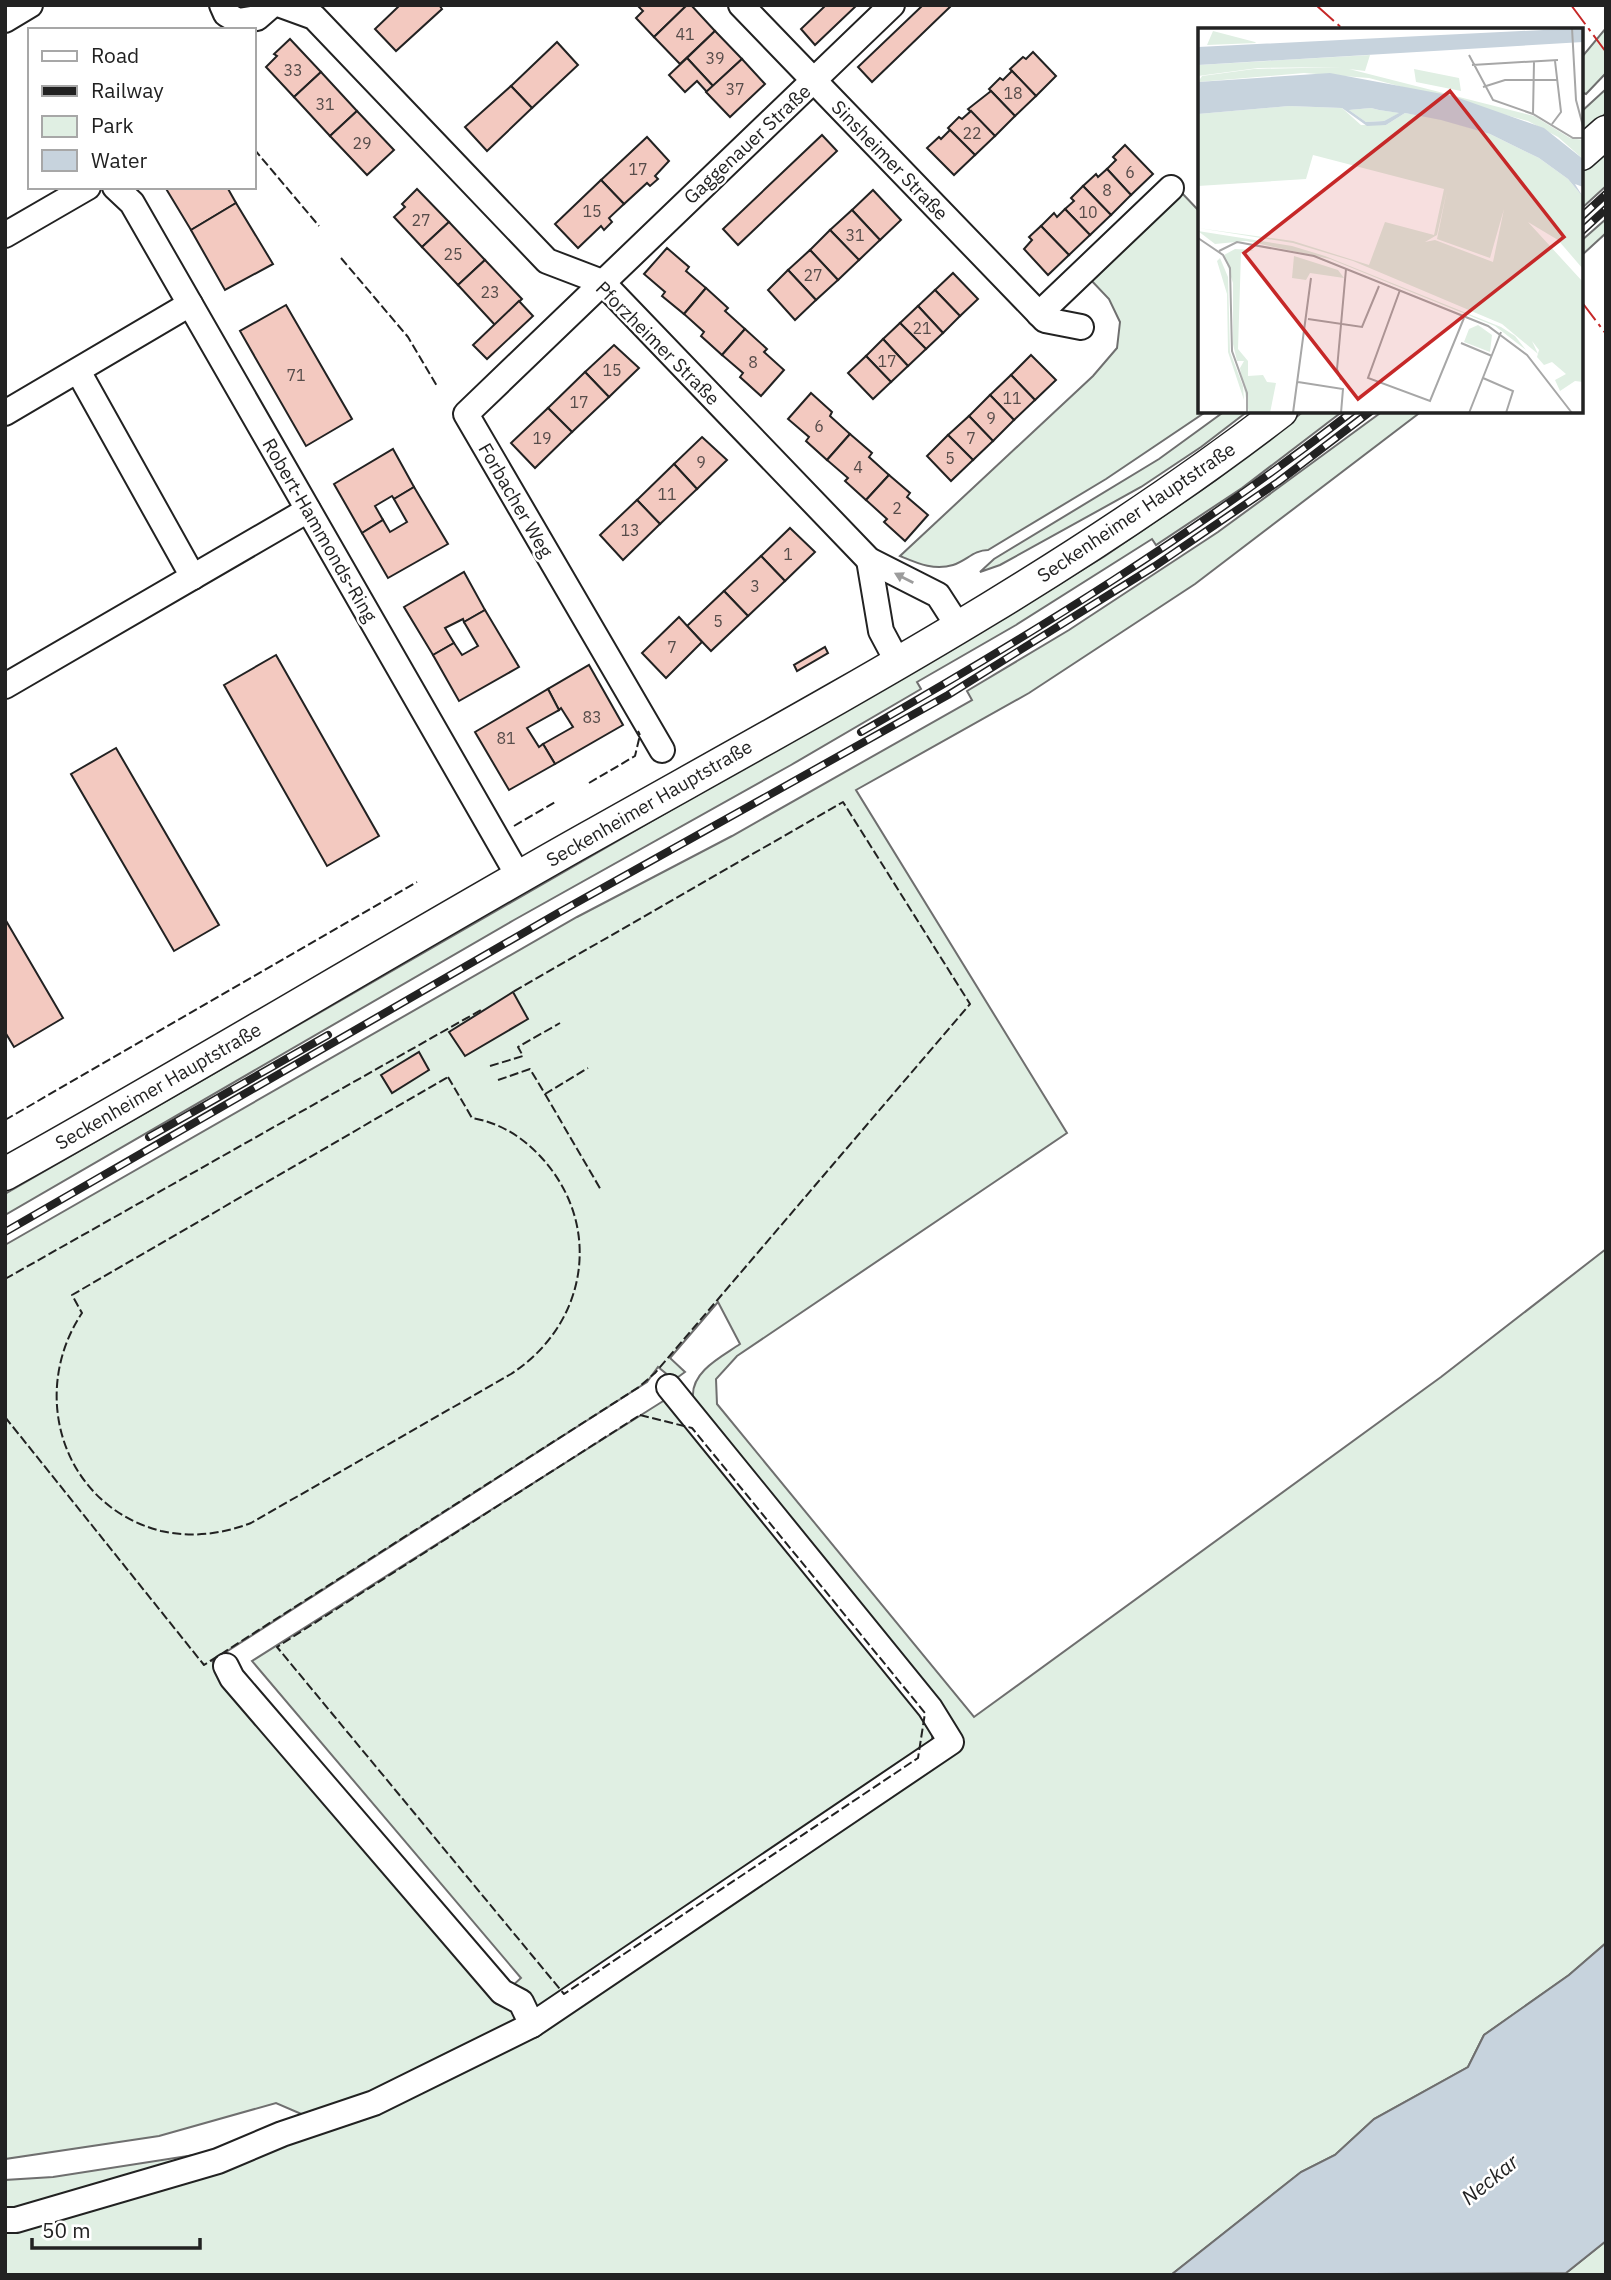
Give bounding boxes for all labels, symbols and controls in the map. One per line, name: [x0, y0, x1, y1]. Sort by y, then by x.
house number: 41: [675, 24, 695, 44]
legend: [28, 28, 256, 189]
inset map: [1198, 28, 1583, 413]
text: Road: [91, 41, 139, 69]
house number: 39: [705, 48, 725, 68]
house number: 33: [283, 60, 303, 80]
text: Railway: [91, 76, 164, 104]
street label: Gaggenauer Straße: [679, 79, 815, 209]
house number: 37: [725, 79, 745, 99]
house number: 18: [1003, 83, 1023, 103]
house number: 31: [315, 94, 335, 114]
street label: Sinsheimer Straße: [827, 95, 953, 225]
text: Park: [91, 111, 134, 139]
house number: 22: [962, 123, 982, 143]
house number: 29: [352, 133, 372, 153]
text: Water: [91, 146, 148, 174]
house number: 17: [628, 159, 648, 179]
house number: 6: [1125, 162, 1135, 182]
house number: 8: [1102, 180, 1112, 200]
house number: 15: [582, 201, 602, 221]
house number: 10: [1078, 202, 1098, 222]
house number: 27: [411, 210, 431, 230]
house number: 31: [845, 225, 865, 245]
house number: 25: [443, 244, 463, 264]
house number: 27: [803, 265, 823, 285]
street label: Pforzheimer Straße: [591, 276, 725, 410]
house number: 23: [480, 282, 500, 302]
house number: 21: [912, 318, 932, 338]
house number: 17: [877, 351, 897, 371]
house number: 8: [748, 352, 758, 372]
house number: 15: [602, 360, 622, 380]
house number: 71: [286, 365, 306, 385]
house number: 11: [1002, 388, 1022, 408]
house number: 17: [569, 392, 589, 412]
house number: 9: [986, 408, 996, 428]
house number: 6: [814, 416, 824, 436]
house number: 19: [532, 428, 552, 448]
house number: 7: [966, 428, 976, 448]
street label: Robert-Hammonds-Ring: [257, 434, 383, 626]
street label: Seckenheimer Hauptstraße: [1032, 437, 1240, 587]
street label: Forbacher Weg: [474, 438, 558, 562]
house number: 5: [945, 448, 955, 468]
house number: 9: [696, 452, 706, 472]
house number: 4: [853, 457, 863, 477]
house number: 11: [657, 484, 677, 504]
house number: 2: [892, 498, 902, 518]
house number: 13: [620, 520, 640, 540]
house number: 1: [783, 544, 793, 564]
one-way arrow: [894, 572, 914, 583]
house number: 3: [750, 576, 760, 596]
house number: 5: [713, 611, 723, 631]
house number: 7: [667, 637, 677, 657]
house number: 83: [582, 707, 602, 727]
house number: 81: [496, 728, 516, 748]
street label: Seckenheimer Hauptstraße: [542, 734, 756, 872]
street label: Seckenheimer Hauptstraße: [51, 1017, 265, 1155]
water label: Neckar: [1455, 2147, 1525, 2211]
scale bar: [32, 2206, 200, 2250]
text: 50 m: [42, 2216, 91, 2244]

